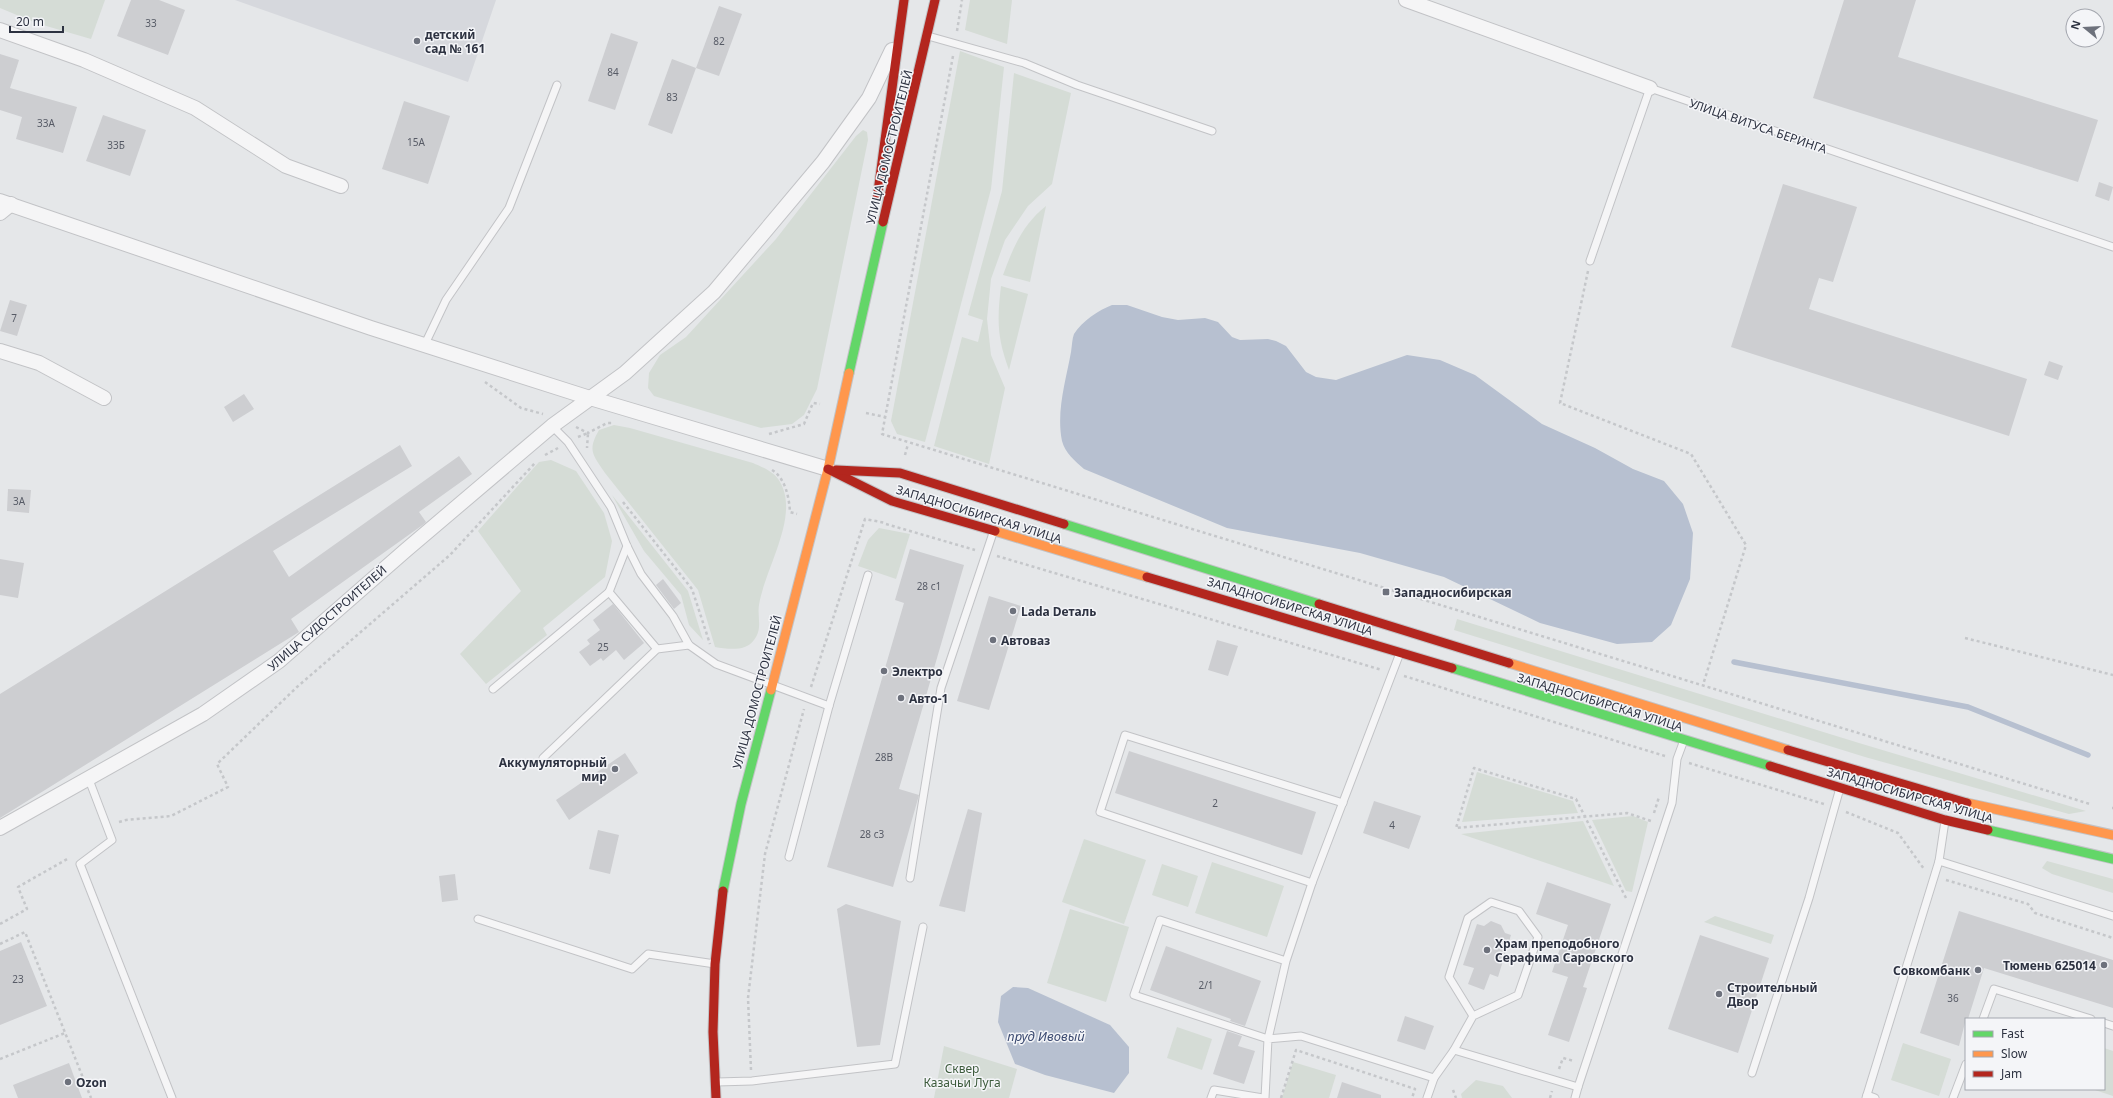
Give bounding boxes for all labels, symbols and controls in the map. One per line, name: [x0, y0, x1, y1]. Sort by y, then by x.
scale bar: [10, 8, 63, 34]
north arrow: [2065, 8, 2105, 48]
text: 20 m: [16, 13, 44, 30]
house number: 33: [145, 16, 157, 30]
text: N: [2066, 18, 2084, 31]
place label: детский сад № 161: [425, 26, 485, 57]
house number: 82: [713, 34, 725, 48]
marker: детский сад № 161: [412, 36, 422, 46]
house number: 84: [607, 65, 619, 79]
street label: УЛИЦА ДОМОСТРОИТЕЛЕЙ: [862, 68, 916, 226]
house number: 83: [666, 90, 678, 104]
street label: УЛИЦА ВИТУСА БЕРИНГА: [1687, 94, 1829, 158]
house number: 33А: [37, 116, 56, 130]
house number: 15А: [407, 135, 426, 149]
house number: 33Б: [107, 138, 125, 152]
house number: 7: [11, 311, 17, 325]
street label: ЗАПАДНОСИБИРСКАЯ УЛИЦА: [894, 481, 1064, 547]
house number: 3А: [13, 494, 26, 508]
street label: УЛИЦА СУДОСТРОИТЕЛЕЙ: [264, 562, 390, 674]
street label: ЗАПАДНОСИБИРСКАЯ УЛИЦА: [1205, 573, 1375, 639]
house number: 28 с1: [917, 579, 941, 593]
place label: Западносибирская: [1394, 584, 1512, 601]
marker: Западносибирская: [1381, 587, 1391, 597]
place label: Lada Dеталь: [1021, 603, 1096, 620]
marker: Lada Dеталь: [1008, 606, 1018, 616]
street label: УЛИЦА ДОМОСТРОИТЕЛЕЙ: [728, 613, 786, 771]
place label: Автоваз: [1001, 632, 1050, 649]
marker: Автоваз: [988, 635, 998, 645]
house number: 25: [597, 640, 609, 654]
place label: Электро: [892, 663, 943, 680]
marker: Электро: [879, 666, 889, 676]
street label: ЗАПАДНОСИБИРСКАЯ УЛИЦА: [1515, 669, 1685, 735]
place label: Авто-1: [909, 690, 948, 707]
marker: Авто-1: [896, 693, 906, 703]
house number: 28В: [875, 750, 893, 764]
place label: Аккумуляторный мир: [499, 754, 607, 785]
street label: ЗАПАДНОСИБИРСКАЯ УЛИЦА: [1825, 763, 1995, 827]
marker: Аккумуляторный мир: [610, 764, 620, 774]
house number: 2: [1212, 796, 1218, 810]
house number: 4: [1389, 818, 1395, 832]
house number: 28 с3: [860, 827, 885, 841]
place label: Храм преподобного Серафима Саровского: [1495, 935, 1634, 966]
marker: Храм преподобного Серафима Саровского: [1482, 945, 1492, 955]
place label: Тюмень 625014: [2003, 957, 2096, 974]
marker: Тюмень 625014: [2099, 960, 2109, 970]
place label: Совкомбанк: [1893, 962, 1971, 979]
marker: Совкомбанк: [1973, 965, 1983, 975]
house number: 23: [12, 972, 24, 986]
house number: 2/1: [1198, 978, 1214, 992]
place label: Строительный Двор: [1727, 979, 1818, 1010]
marker: Строительный Двор: [1714, 989, 1724, 999]
house number: 36: [1947, 991, 1959, 1005]
legend: [1965, 1018, 2105, 1090]
text: Fast: [2001, 1025, 2025, 1042]
water label: пруд Ивовый: [1007, 1027, 1085, 1045]
text: Slow: [2001, 1045, 2028, 1062]
park label: Сквер Казачьи Луга: [923, 1060, 1001, 1091]
text: Jam: [2000, 1065, 2022, 1082]
place label: Ozon: [76, 1074, 107, 1091]
marker: Ozon: [63, 1077, 73, 1087]

